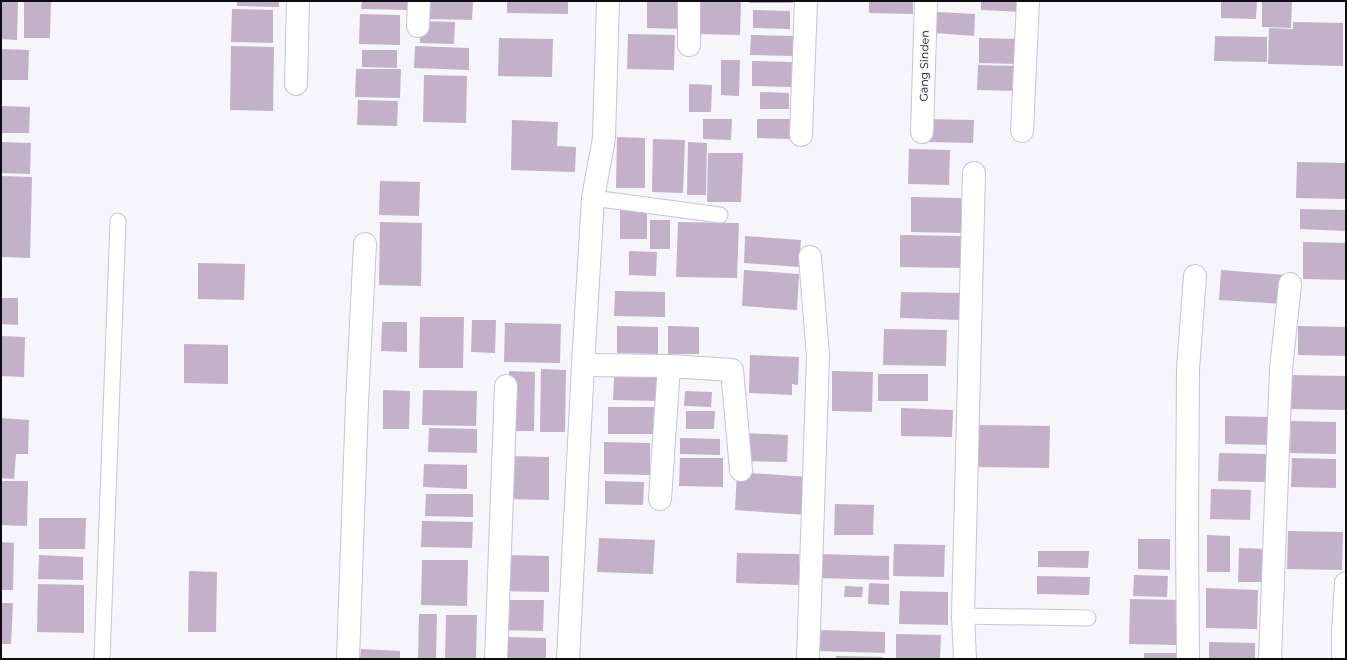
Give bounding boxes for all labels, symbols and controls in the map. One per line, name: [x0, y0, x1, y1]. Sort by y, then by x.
street label: Gang Sinden: [916, 30, 932, 102]

